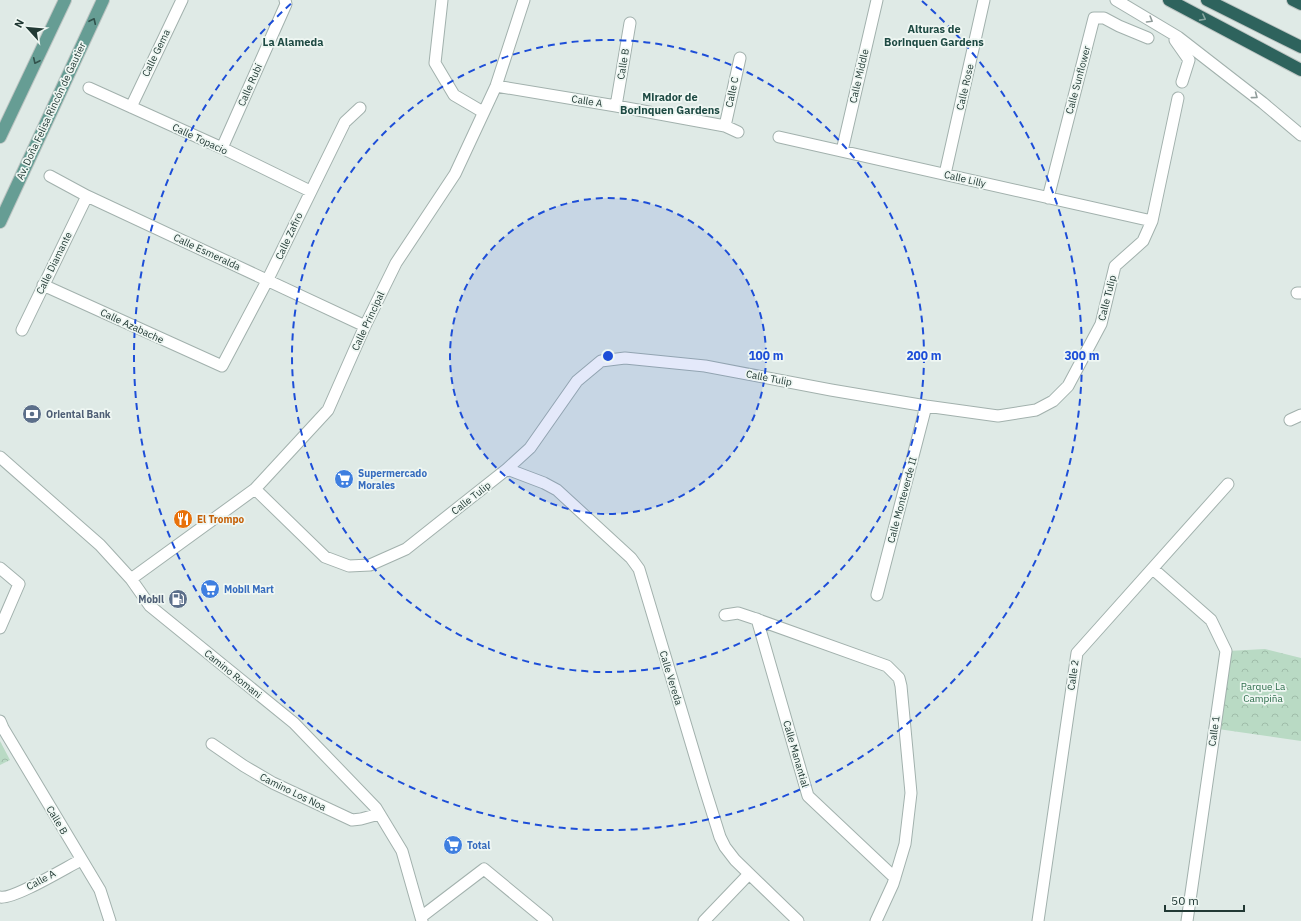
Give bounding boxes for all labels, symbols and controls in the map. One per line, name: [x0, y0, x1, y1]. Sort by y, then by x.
north arrow: [8, 8, 48, 48]
one-way arrow: [1199, 14, 1207, 21]
one-way arrow: [1146, 15, 1153, 23]
text: N: [11, 17, 27, 30]
one-way arrow: [88, 18, 96, 25]
district label: Alturas de Borinquen Gardens: [884, 22, 984, 49]
street label: Calle Gema: [139, 27, 173, 79]
district label: La Alameda: [263, 35, 323, 49]
street label: Av. Doña Felisa Rincón de Gautier: [13, 40, 89, 182]
street label: Calle Sunflower: [1063, 44, 1093, 116]
street label: Calle Middle: [846, 47, 872, 104]
street label: Calle B: [614, 48, 632, 80]
one-way arrow: [33, 56, 41, 64]
street label: Calle Rubí: [235, 61, 265, 108]
street label: Calle Rose: [953, 62, 977, 111]
street label: Calle C: [722, 75, 742, 109]
district label: Mirador de Borinquen Gardens: [620, 90, 720, 117]
street label: Calle A: [571, 92, 604, 110]
one-way arrow: [1250, 92, 1257, 99]
street label: Calle Topacio: [170, 120, 230, 158]
street label: Calle Lilly: [943, 168, 987, 190]
street label: Calle Zafiro: [272, 210, 306, 262]
street label: Calle Diamante: [33, 229, 75, 296]
street label: Calle Esmeralda: [171, 231, 243, 273]
street label: Calle Tulip: [1095, 274, 1119, 322]
street label: Calle Principal: [349, 289, 388, 353]
street label: Calle Azabache: [98, 306, 166, 347]
text: 100 m: [748, 348, 784, 363]
text: 200 m: [906, 348, 942, 363]
text: 300 m: [1064, 348, 1100, 363]
centre of rings: [601, 349, 615, 363]
street label: Calle Tulip: [745, 367, 793, 389]
bank icon: Oriental Bank: [21, 403, 43, 425]
place label: Oriental Bank: [46, 408, 111, 421]
street label: Calle Monteverde II: [884, 455, 920, 545]
place label: Supermercado Morales: [358, 467, 427, 492]
supermarket icon: Supermercado Morales: [333, 468, 355, 490]
street label: Calle Tulip: [449, 478, 494, 518]
restaurant icon: El Trompo: [172, 508, 194, 530]
place label: El Trompo: [197, 513, 244, 526]
supermarket icon: Mobil Mart: [199, 578, 221, 600]
place label: Mobil Mart: [224, 583, 274, 596]
fuel station icon: Mobil: [167, 588, 189, 610]
place label: Mobil: [138, 593, 164, 606]
street label: Camino Romani: [202, 647, 264, 701]
street label: Calle Vereda: [657, 649, 686, 707]
street label: Calle 2: [1064, 659, 1082, 691]
park label: Parque La Campiña: [1241, 680, 1286, 705]
street label: Calle 1: [1205, 715, 1223, 747]
street label: Calle Manantial: [780, 719, 812, 789]
street label: Camino Los Noa: [258, 770, 329, 814]
street label: Calle B: [43, 803, 71, 837]
supermarket icon: Total: [442, 834, 464, 856]
place label: Total: [467, 839, 490, 852]
street label: Calle A: [24, 867, 58, 893]
scale bar: [1165, 887, 1244, 913]
text: 50 m: [1171, 893, 1199, 908]

